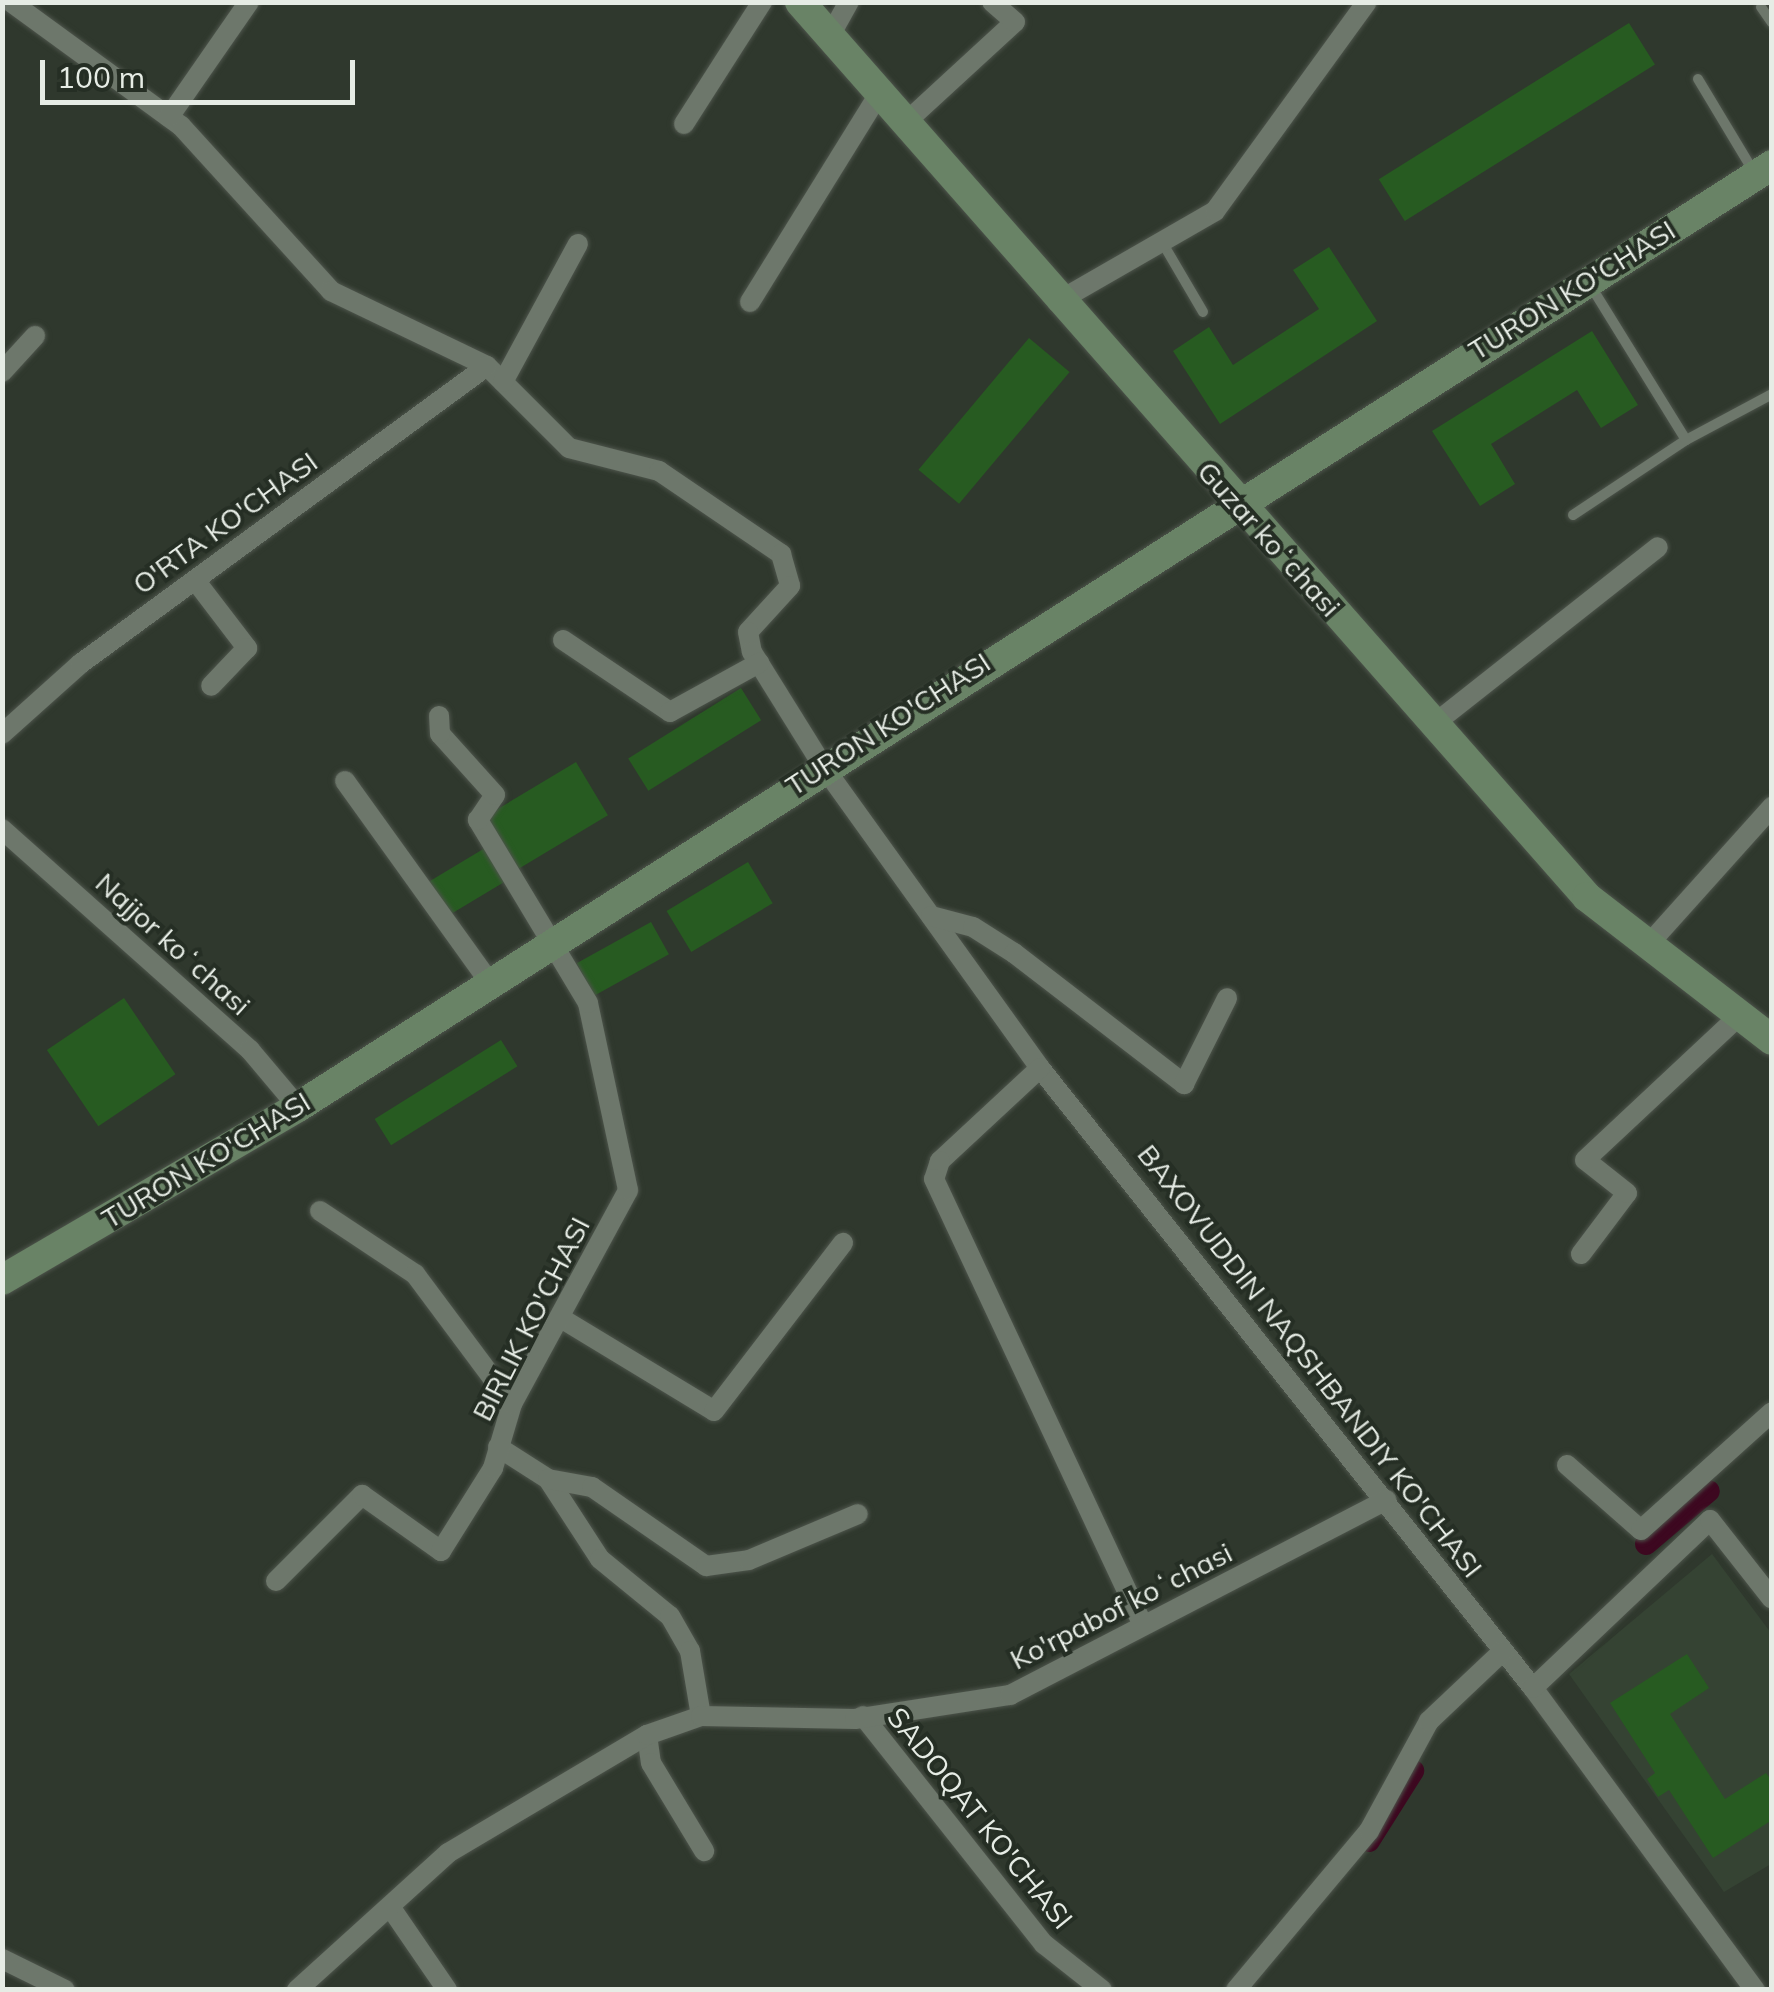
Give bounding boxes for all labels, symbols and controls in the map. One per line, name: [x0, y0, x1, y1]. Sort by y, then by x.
scale bar: [45, 40, 360, 102]
text: 100 m: [57, 58, 145, 96]
street label: TURON KO'CHASI: [1463, 213, 1681, 367]
street label: O'RTA KO'CHASI: [126, 445, 324, 601]
street label: Guzar koʻchasi: [1191, 455, 1347, 623]
street label: TURON KO'CHASI: [780, 645, 996, 803]
street label: Najjor koʻchasi: [89, 866, 257, 1022]
street label: TURON KO'CHASI: [96, 1085, 316, 1235]
street label: BAXOVUDDIN NAQSHBANDIY KO'CHASI: [1131, 1138, 1489, 1584]
street label: BIRLIK KO'CHASI: [465, 1212, 597, 1426]
street label: Ko'rpabof koʻchasi: [1004, 1536, 1238, 1676]
street label: SADOQAT KO'CHASI: [880, 1701, 1080, 1935]

